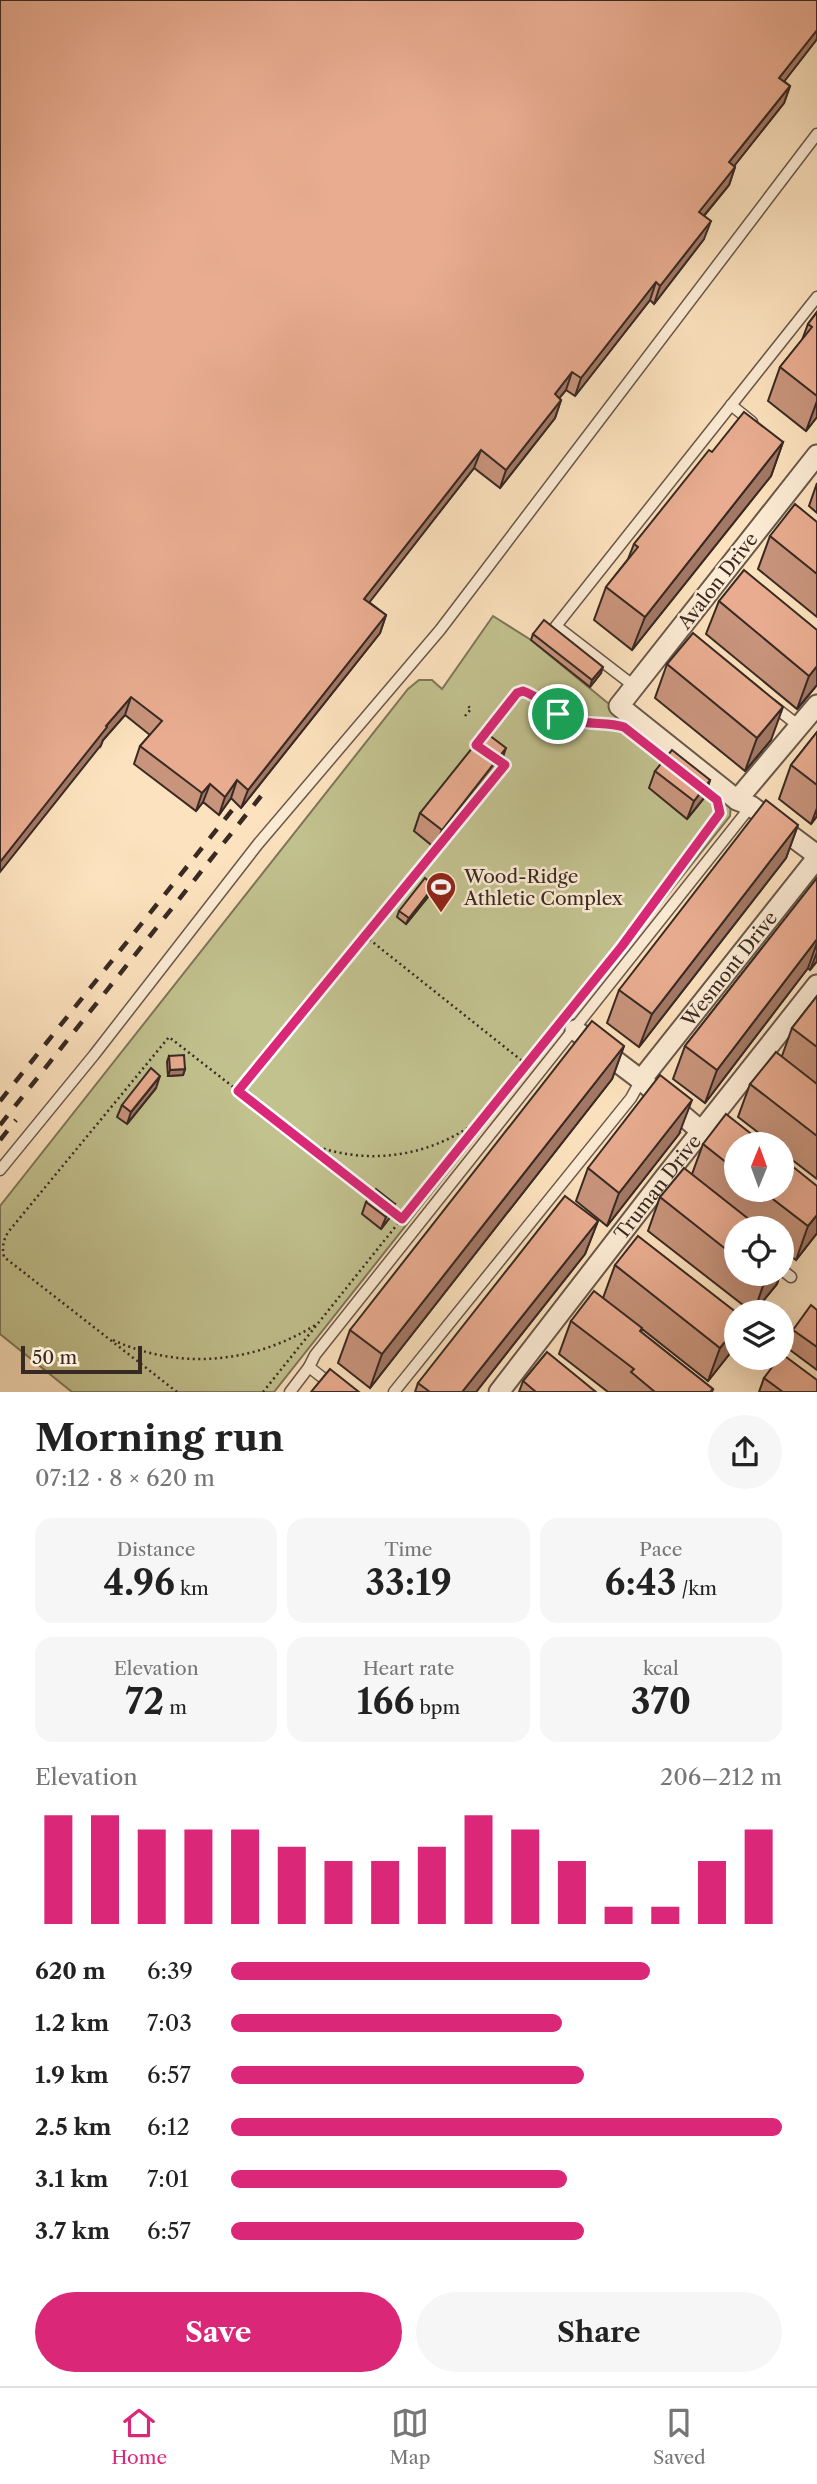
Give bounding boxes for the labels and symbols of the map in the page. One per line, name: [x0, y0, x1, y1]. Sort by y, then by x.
street label: Avalon Drive: [673, 528, 763, 635]
pin: [528, 684, 588, 744]
place label: Wood-Ridge Athletic Complex: [463, 865, 624, 910]
sports icon: Wood-Ridge Athletic Complex: [424, 870, 458, 914]
street label: Wesmont Drive: [676, 907, 782, 1032]
street label: Truman Drive: [609, 1130, 706, 1244]
north arrow: [724, 1132, 794, 1202]
scale bar: [21, 1343, 142, 1375]

